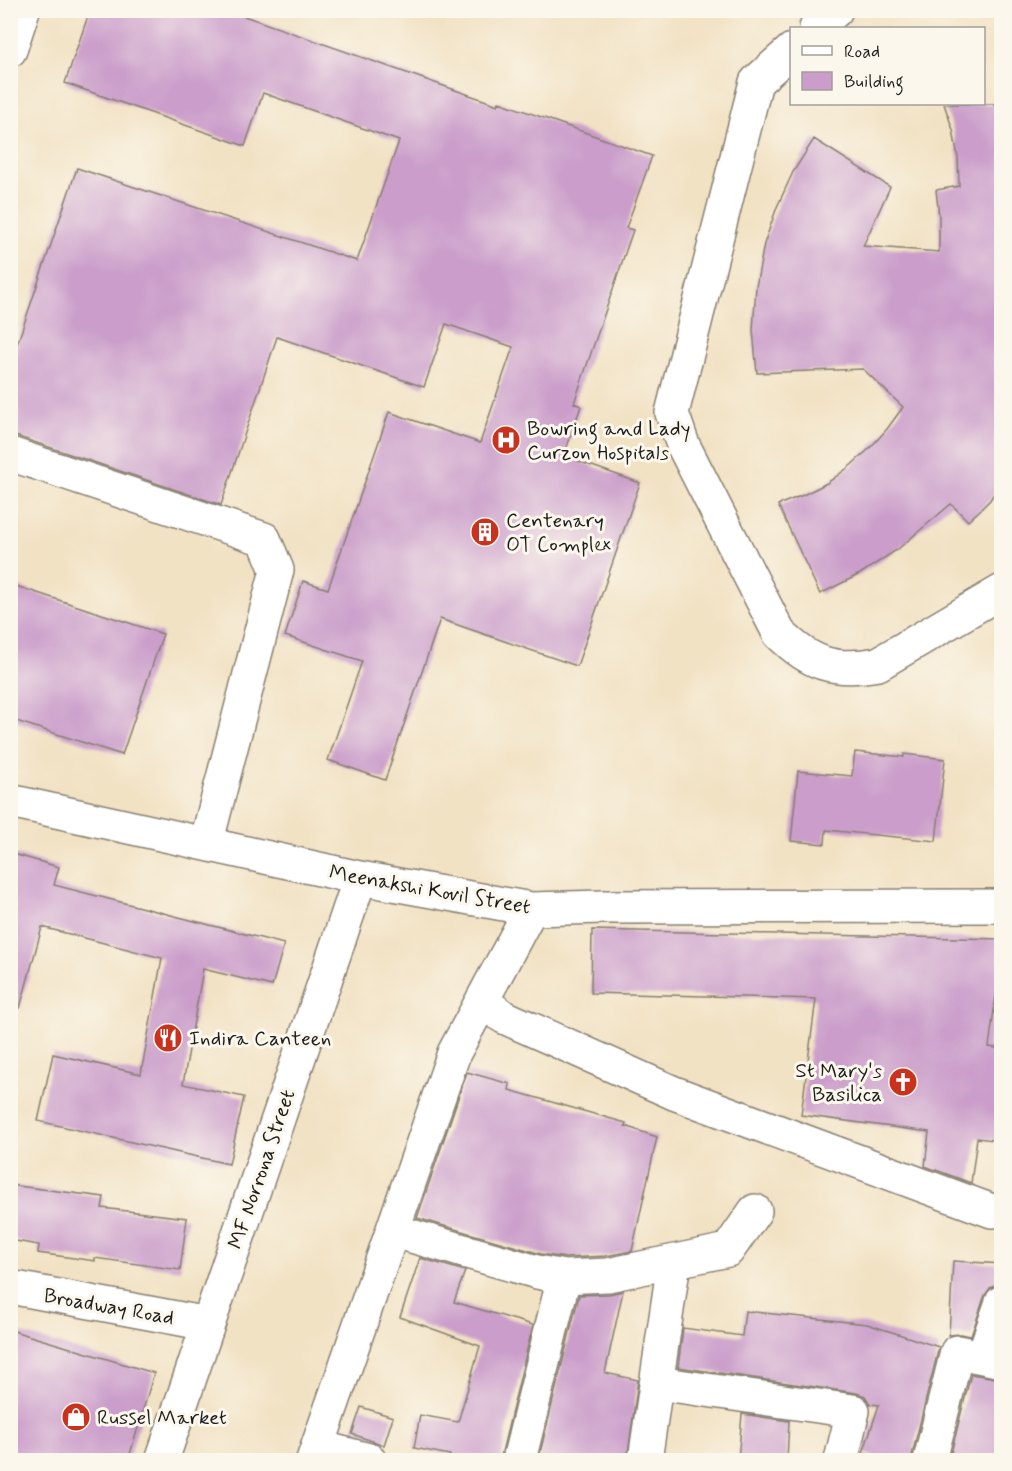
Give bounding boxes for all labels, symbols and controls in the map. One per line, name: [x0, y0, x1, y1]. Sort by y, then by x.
legend: [790, 27, 985, 105]
text: Road: [844, 40, 880, 64]
text: Building: [844, 70, 904, 96]
place label: Bowring and Lady Curzon Hospitals: [527, 415, 691, 467]
hospital icon: Bowring and Lady Curzon Hospitals: [490, 424, 522, 456]
place label: Centenary OT Complex: [506, 507, 611, 559]
building icon: Centenary OT Complex: [469, 516, 501, 548]
street label: Meenakshi Kovil Street: [327, 858, 533, 922]
restaurant icon: Indira Canteen: [152, 1022, 184, 1054]
place label: Indira Canteen: [189, 1025, 331, 1053]
place label: St Mary's Basilica: [795, 1057, 882, 1109]
church icon: St Mary's Basilica: [887, 1066, 919, 1098]
street label: MF Norrona Street: [222, 1086, 302, 1253]
street label: Broadway Road: [42, 1282, 176, 1332]
shop icon: Russel Market: [60, 1401, 92, 1433]
place label: Russel Market: [97, 1404, 227, 1432]

